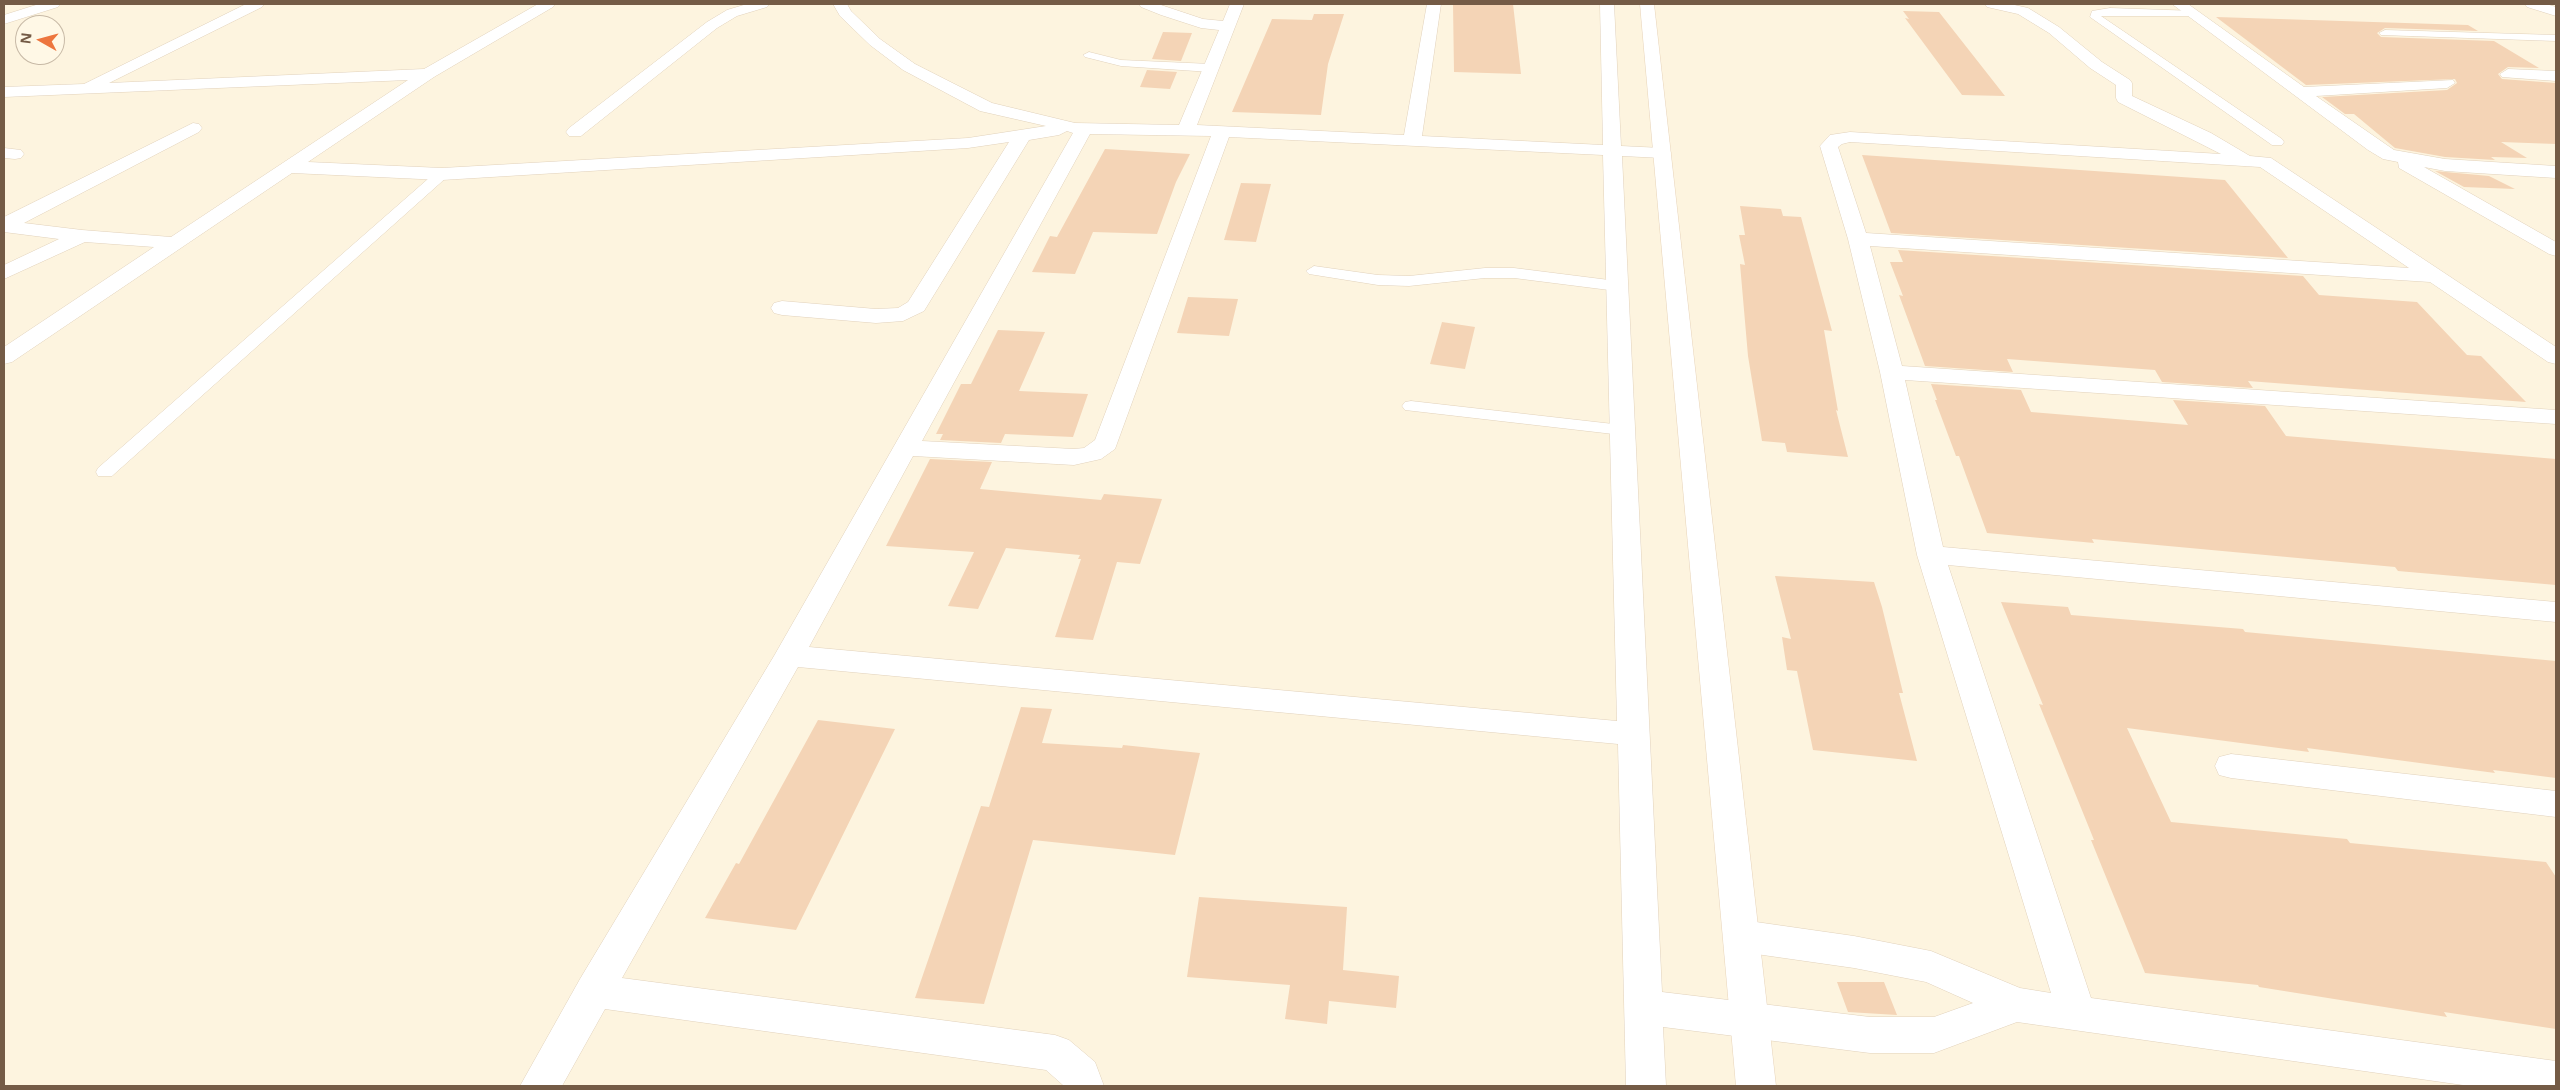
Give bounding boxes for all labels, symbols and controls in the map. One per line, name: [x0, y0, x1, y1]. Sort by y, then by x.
north arrow: [15, 15, 65, 65]
text: N: [15, 31, 36, 45]

